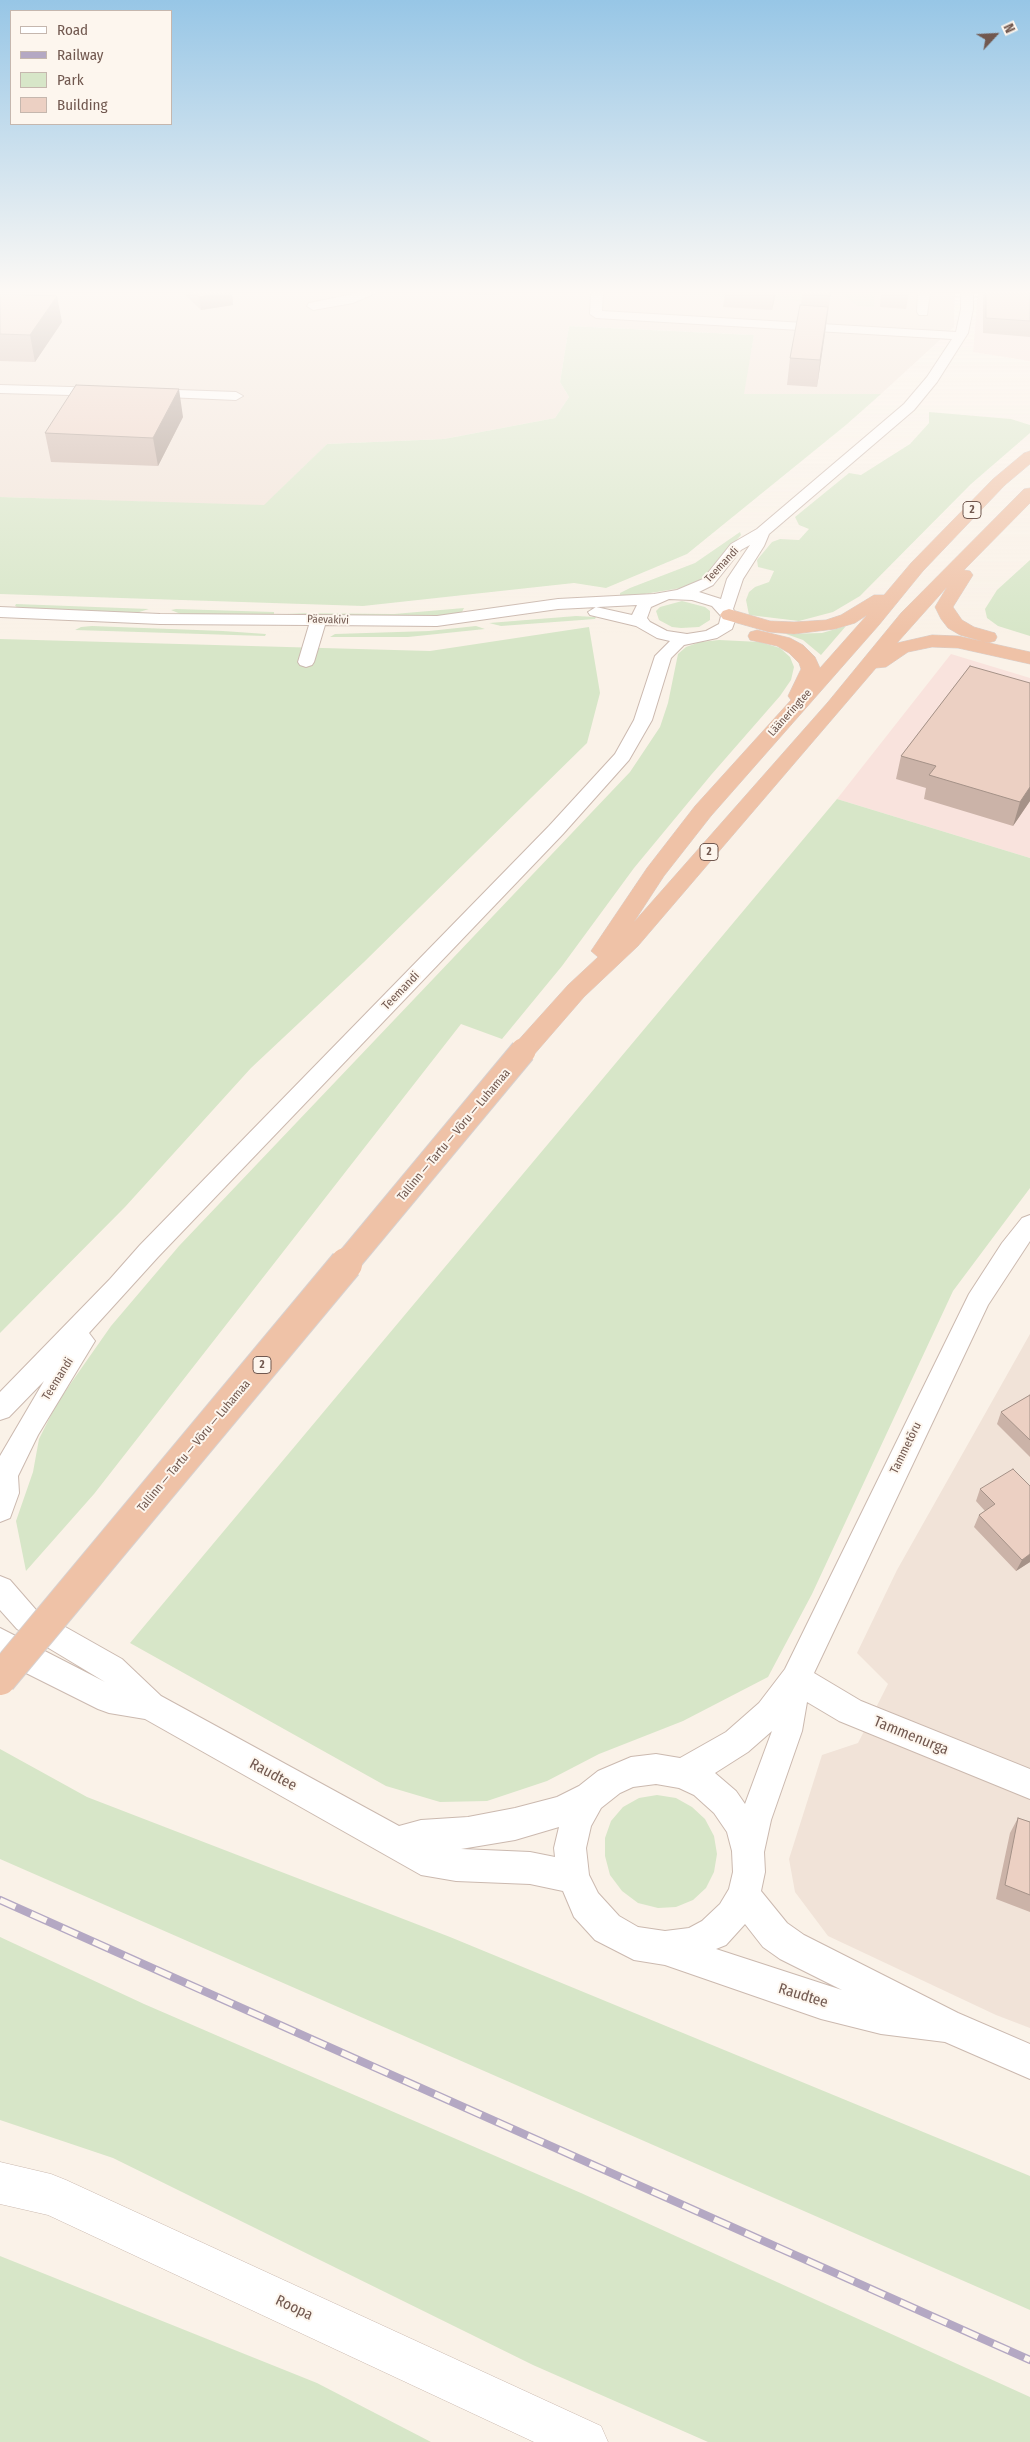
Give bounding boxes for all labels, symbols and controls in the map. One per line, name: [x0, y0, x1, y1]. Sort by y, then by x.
legend: [10, 10, 172, 125]
north arrow: [970, 10, 1020, 60]
text: Road: [57, 21, 88, 39]
text: N: [1000, 21, 1019, 36]
text: Railway: [57, 46, 104, 64]
text: Park: [57, 71, 84, 89]
text: Building: [57, 96, 108, 114]
road number: 2: [963, 502, 981, 518]
street label: Teemandi: [702, 545, 742, 585]
street label: Päevakivi: [307, 613, 349, 627]
street label: Lääneringtee: [765, 687, 815, 739]
road number: 2: [700, 844, 718, 860]
street label: Teemandi: [379, 969, 423, 1013]
street label: Tallinn — Tartu — Võru — Luhamaa: [395, 1066, 513, 1204]
street label: Teemandi: [39, 1355, 77, 1403]
road number: 2: [253, 1356, 271, 1374]
street label: Tallinn — Tartu — Võru — Luhamaa: [135, 1377, 253, 1515]
street label: Tammetõru: [887, 1420, 925, 1476]
street label: Tammenurga: [871, 1713, 951, 1759]
street label: Raudtee: [246, 1755, 300, 1795]
street label: Raudtee: [776, 1980, 830, 2012]
street label: Roopa: [273, 2292, 315, 2324]

